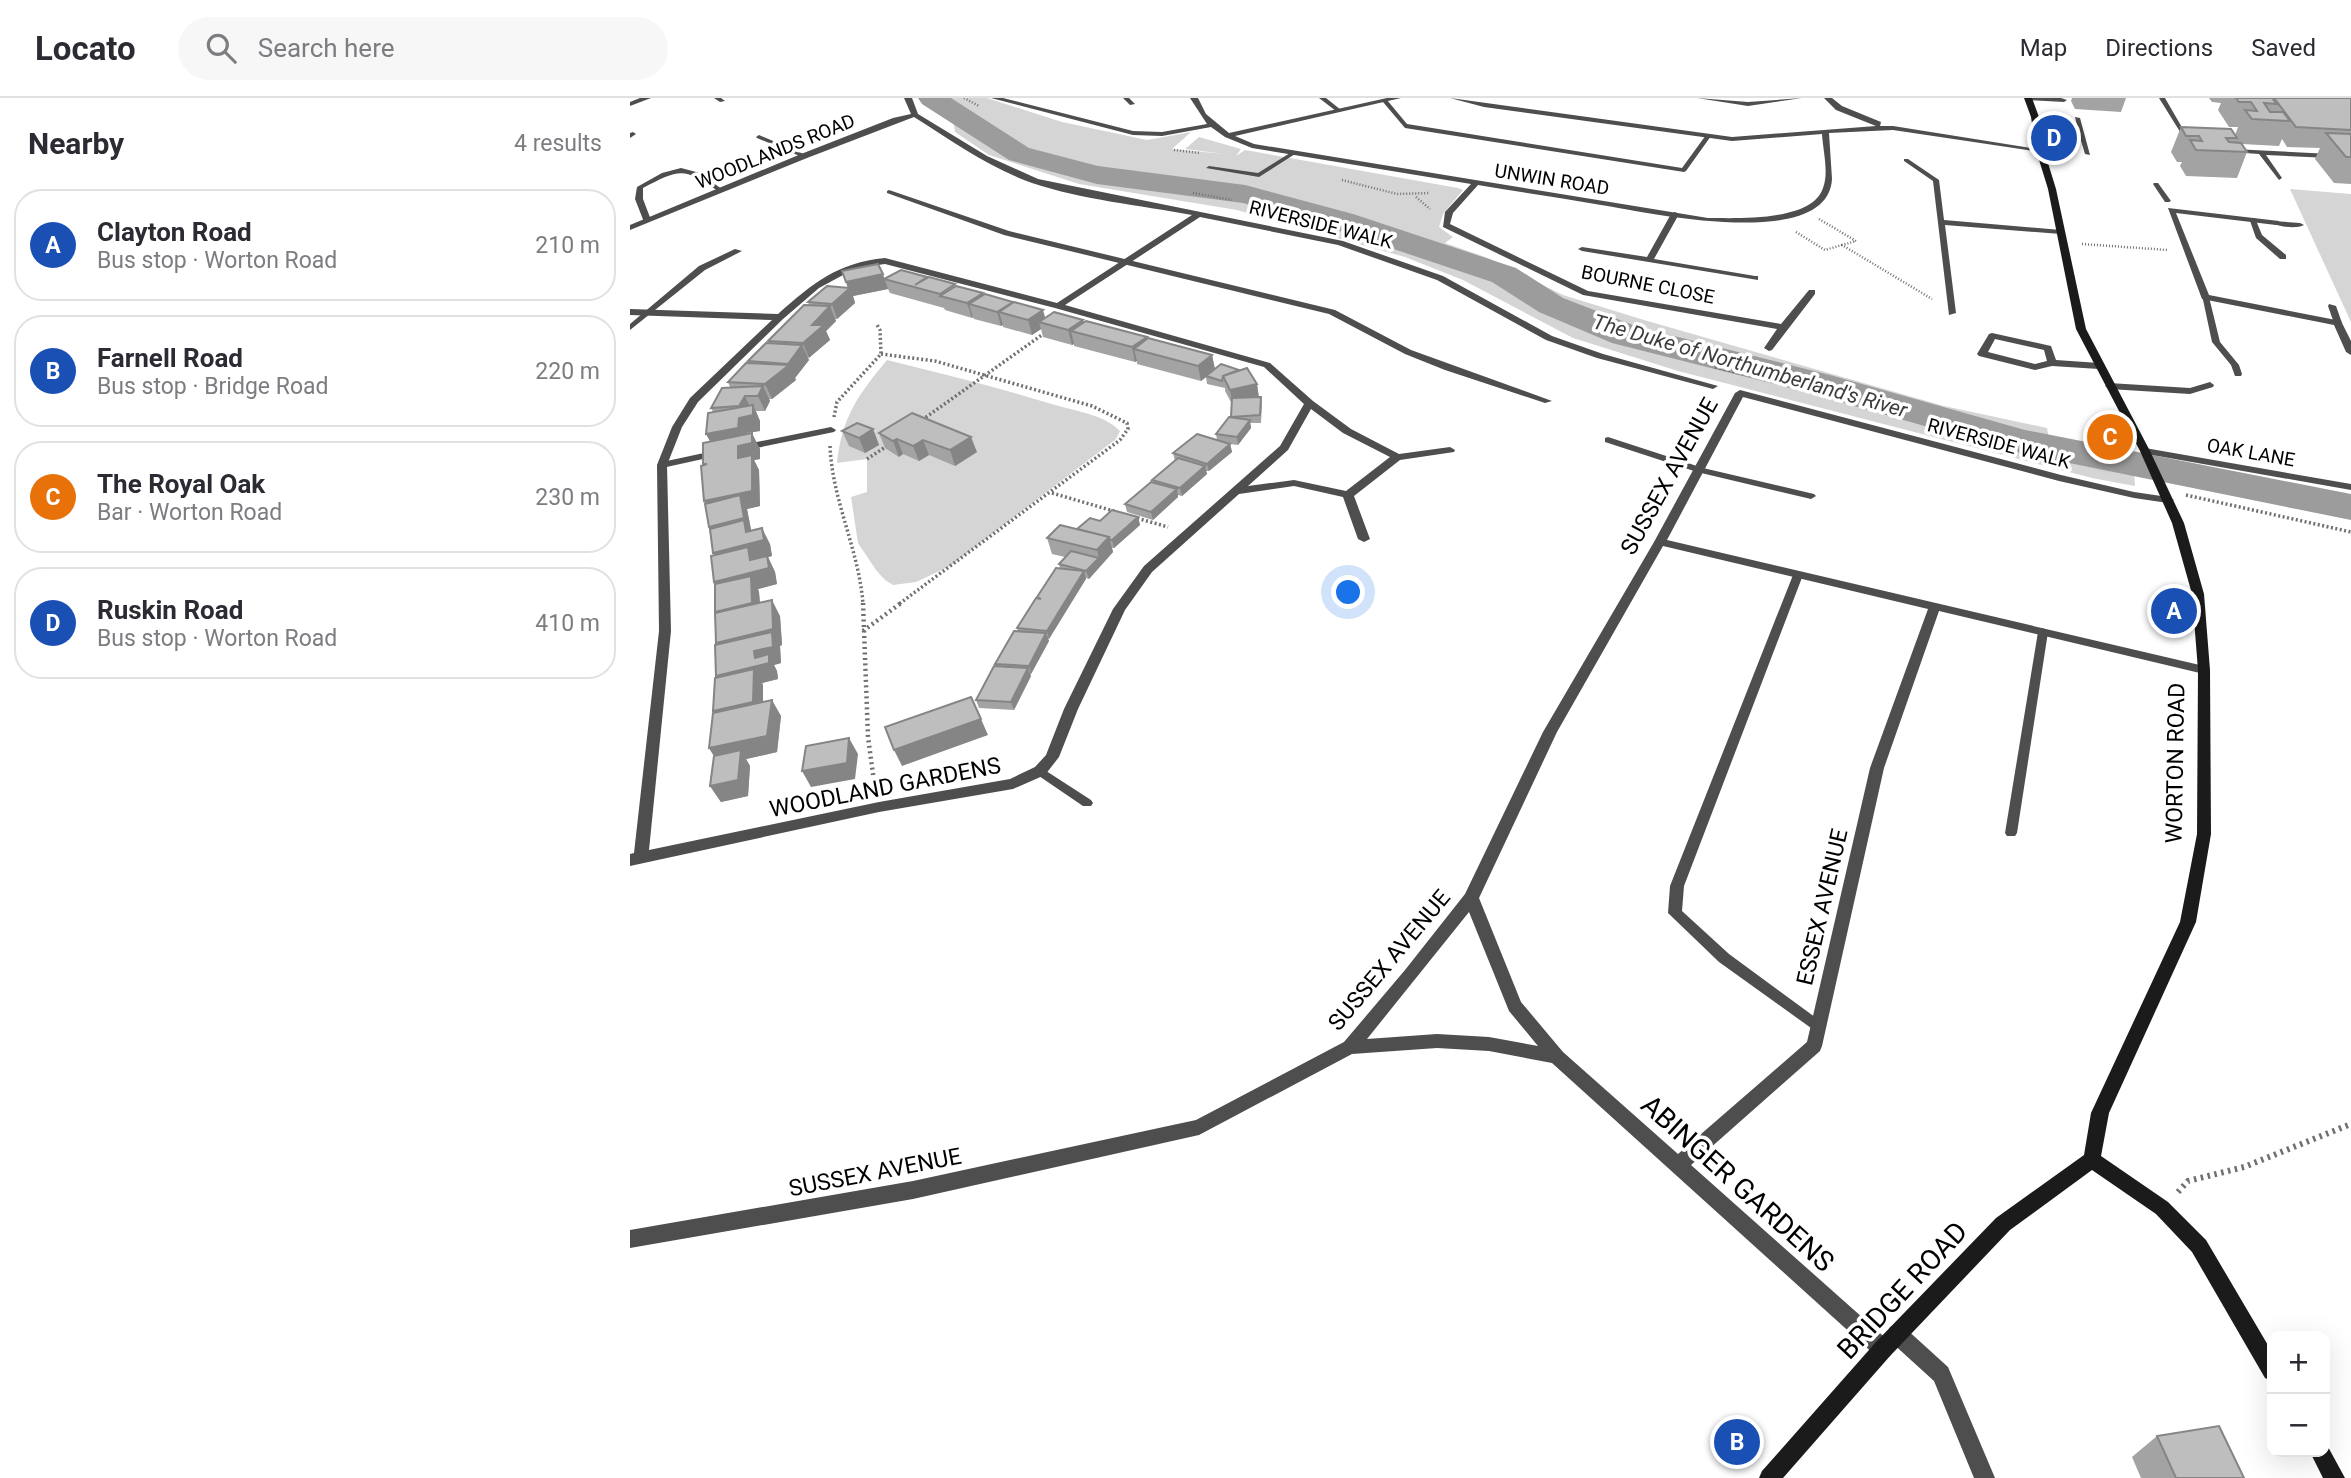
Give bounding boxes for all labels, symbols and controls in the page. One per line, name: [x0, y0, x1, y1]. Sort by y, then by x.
search box: [178, 17, 668, 80]
text: Locato: [35, 29, 136, 68]
icon: search: [202, 29, 240, 67]
text: Search here: [258, 33, 394, 63]
text: Map: [2020, 34, 2067, 62]
text: Directions: [2105, 34, 2213, 62]
text: Saved: [2251, 34, 2316, 62]
street label: WOODLANDS ROAD: [692, 109, 858, 194]
pin: D: [2031, 112, 2077, 164]
text: Nearby: [28, 126, 124, 161]
text: 4 results: [514, 130, 602, 157]
street label: UNWIN ROAD: [1493, 159, 1611, 200]
street label: RIVERSIDE WALK: [1247, 196, 1395, 253]
text: Clayton Road: [97, 217, 252, 247]
text: A: [45, 232, 61, 259]
text: 210 m: [535, 232, 600, 259]
text: Bus stop · Worton Road: [97, 247, 337, 274]
street label: BOURNE CLOSE: [1579, 260, 1717, 309]
water label: The Duke of Northumberland's River: [1590, 310, 1911, 423]
text: Farnell Road: [97, 343, 243, 373]
text: B: [46, 358, 60, 385]
text: 220 m: [535, 358, 600, 385]
text: Bus stop · Bridge Road: [97, 373, 328, 400]
street label: SUSSEX AVENUE: [1615, 393, 1724, 559]
pin: C: [2087, 411, 2133, 463]
street label: RIVERSIDE WALK: [1925, 413, 2073, 474]
street label: OAK LANE: [2205, 433, 2297, 472]
text: The Royal Oak: [97, 469, 265, 499]
text: C: [45, 484, 61, 511]
text: 230 m: [535, 484, 600, 511]
text: Bar · Worton Road: [97, 499, 282, 526]
your location: [1331, 575, 1365, 609]
pin: A: [2151, 585, 2197, 637]
text: Ruskin Road: [97, 595, 243, 625]
text: D: [46, 610, 60, 637]
text: 410 m: [535, 610, 600, 637]
text: Bus stop · Worton Road: [97, 625, 337, 652]
street label: WORTON ROAD: [2161, 682, 2190, 844]
street label: WOODLAND GARDENS: [767, 752, 1003, 823]
street label: ESSEX AVENUE: [1791, 826, 1854, 988]
street label: SUSSEX AVENUE: [1323, 885, 1456, 1036]
street label: ABINGER GARDENS: [1634, 1088, 1841, 1279]
street label: SUSSEX AVENUE: [787, 1143, 964, 1202]
street label: BRIDGE ROAD: [1830, 1215, 1974, 1366]
map controls: [2267, 1331, 2330, 1457]
button: +: [2267, 1331, 2330, 1394]
button: −: [2267, 1394, 2330, 1457]
pin: B: [1714, 1416, 1760, 1468]

